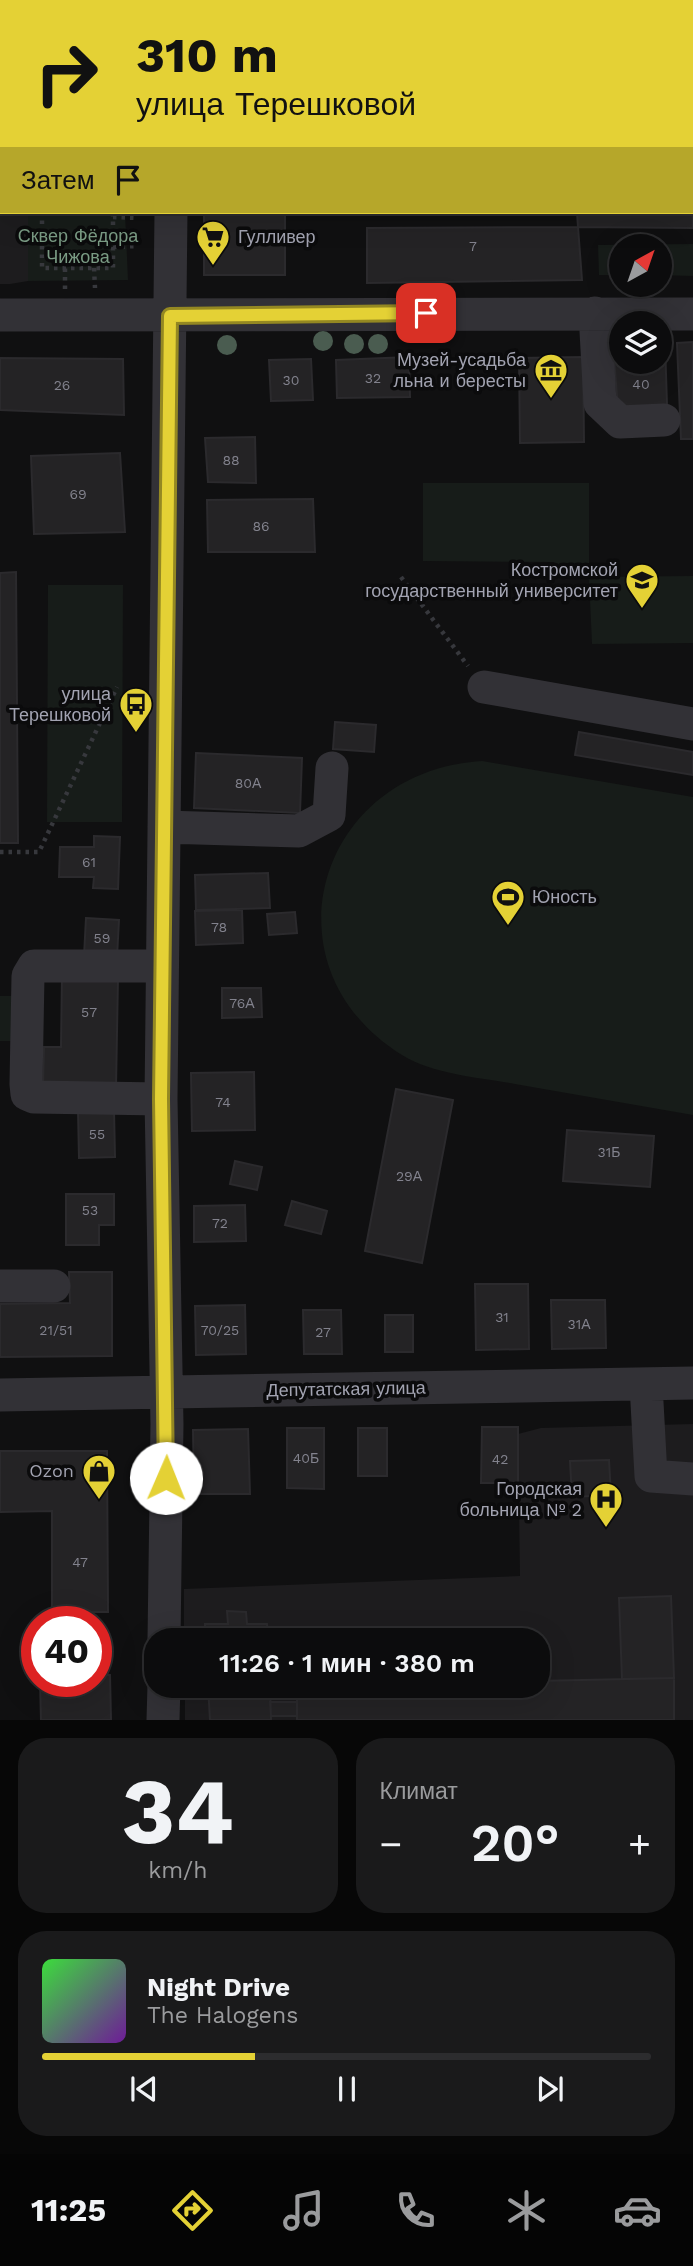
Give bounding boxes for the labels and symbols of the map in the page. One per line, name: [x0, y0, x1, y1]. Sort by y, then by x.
supermarket icon: Гулливер: [194, 218, 232, 267]
park label: Сквер Фёдора Чижова: [18, 225, 139, 267]
place label: Гулливер: [238, 226, 316, 247]
north arrow: [609, 234, 672, 298]
house number: 7: [469, 238, 477, 254]
pin: [396, 283, 456, 343]
place label: Музей-усадьба льна и бересты: [394, 349, 527, 391]
museum icon: Музей-усадьба льна и бересты: [532, 351, 570, 400]
house number: 32: [365, 370, 381, 386]
house number: 30: [283, 372, 299, 388]
house number: 40: [632, 376, 650, 392]
house number: 26: [54, 377, 70, 393]
house number: 88: [222, 452, 240, 468]
house number: 69: [69, 486, 87, 502]
house number: 86: [252, 518, 270, 534]
place label: Костромской государственный университет: [365, 559, 618, 601]
school or university icon: Костромской государственный университет: [623, 561, 661, 610]
place label: улица Терешковой: [9, 683, 112, 725]
bus stop icon: улица Терешковой: [117, 685, 155, 734]
house number: 80А: [235, 775, 262, 791]
house number: 61: [82, 854, 96, 870]
sports icon: Юность: [489, 878, 527, 927]
place label: Юность: [532, 886, 597, 907]
house number: 78: [211, 919, 227, 935]
house number: 59: [94, 930, 110, 946]
house number: 76А: [229, 995, 255, 1011]
house number: 57: [81, 1004, 97, 1020]
house number: 74: [215, 1094, 231, 1110]
house number: 55: [89, 1126, 105, 1142]
house number: 31Б: [598, 1144, 620, 1160]
house number: 29А: [396, 1168, 423, 1184]
house number: 53: [82, 1202, 98, 1218]
house number: 72: [212, 1215, 228, 1231]
house number: 31: [495, 1309, 509, 1325]
house number: 31А: [568, 1316, 591, 1332]
house number: 21/51: [39, 1322, 73, 1338]
house number: 70/25: [201, 1322, 239, 1338]
house number: 27: [315, 1324, 331, 1340]
street label: Депутатская улица: [266, 1377, 427, 1400]
position arrow: [129, 1441, 203, 1515]
house number: 40Б: [293, 1450, 319, 1466]
house number: 42: [492, 1451, 508, 1467]
shop icon: Ozon: [80, 1452, 118, 1501]
place label: Ozon: [29, 1460, 74, 1481]
place label: Городская больница № 2: [459, 1478, 582, 1520]
hospital icon: Городская больница № 2: [587, 1480, 625, 1529]
house number: 47: [72, 1554, 88, 1570]
speed limit sign: 40: [21, 1606, 112, 1697]

